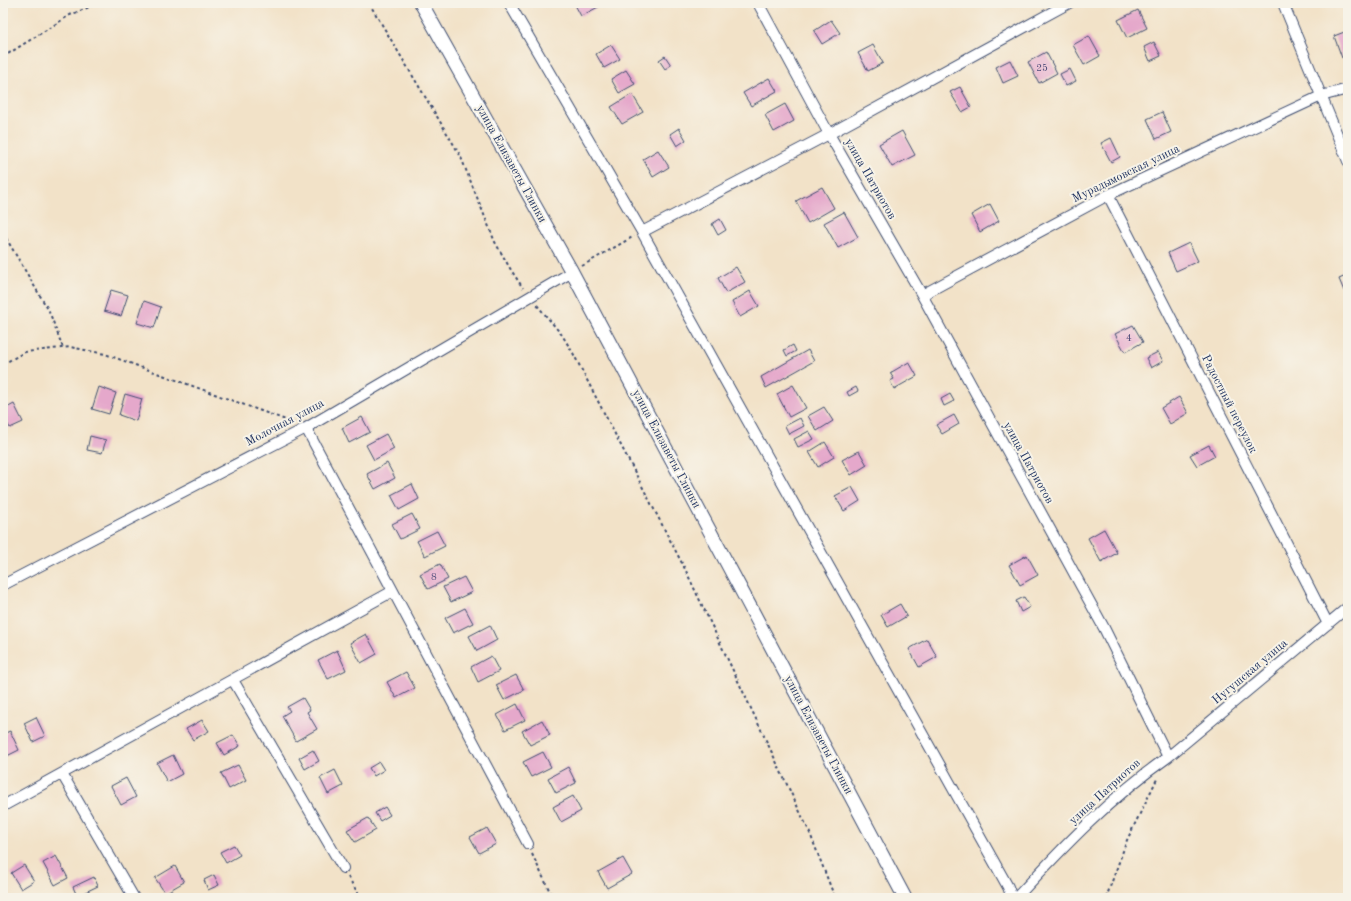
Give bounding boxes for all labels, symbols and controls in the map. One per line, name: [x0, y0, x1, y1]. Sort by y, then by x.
house number: 25: [1036, 63, 1048, 73]
street label: улица Елизаветы Глинки: [474, 103, 548, 225]
street label: улица Патриотов: [842, 137, 898, 222]
street label: Мурадымовская улица: [1070, 143, 1182, 205]
house number: 4: [1126, 333, 1132, 343]
street label: Радостный переулок: [1199, 353, 1259, 455]
street label: улица Елизаветы Глинки: [630, 388, 702, 510]
street label: Молочная улица: [244, 397, 326, 449]
street label: улица Патриотов: [1001, 420, 1055, 506]
house number: 8: [431, 572, 437, 582]
street label: Нугушская улица: [1210, 637, 1290, 707]
street label: улица Елизаветы Глинки: [782, 674, 854, 796]
street label: улица Патриотов: [1067, 757, 1143, 827]

